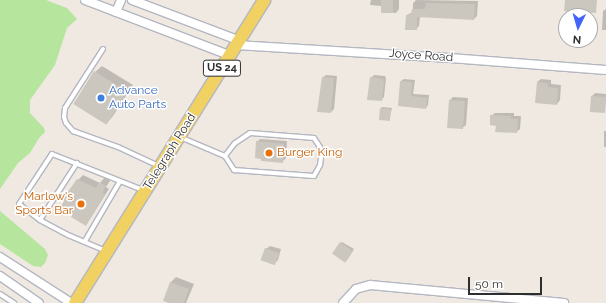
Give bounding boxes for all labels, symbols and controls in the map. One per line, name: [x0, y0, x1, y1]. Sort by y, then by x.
north arrow: [558, 8, 598, 48]
text: N: [572, 33, 582, 46]
street label: Joyce Road: [388, 47, 454, 65]
road number: US 24: [202, 59, 242, 77]
place label: Advance Auto Parts: [109, 84, 166, 112]
marker: Advance Auto Parts: [96, 93, 106, 103]
street label: Telegraph Road: [141, 111, 199, 193]
place label: Burger King: [277, 146, 343, 160]
marker: Burger King: [264, 148, 274, 158]
place label: Marlow's Sports Bar: [15, 190, 73, 218]
marker: Marlow's Sports Bar: [76, 199, 86, 209]
scale bar: [470, 269, 544, 295]
text: 50 m: [475, 277, 503, 291]

